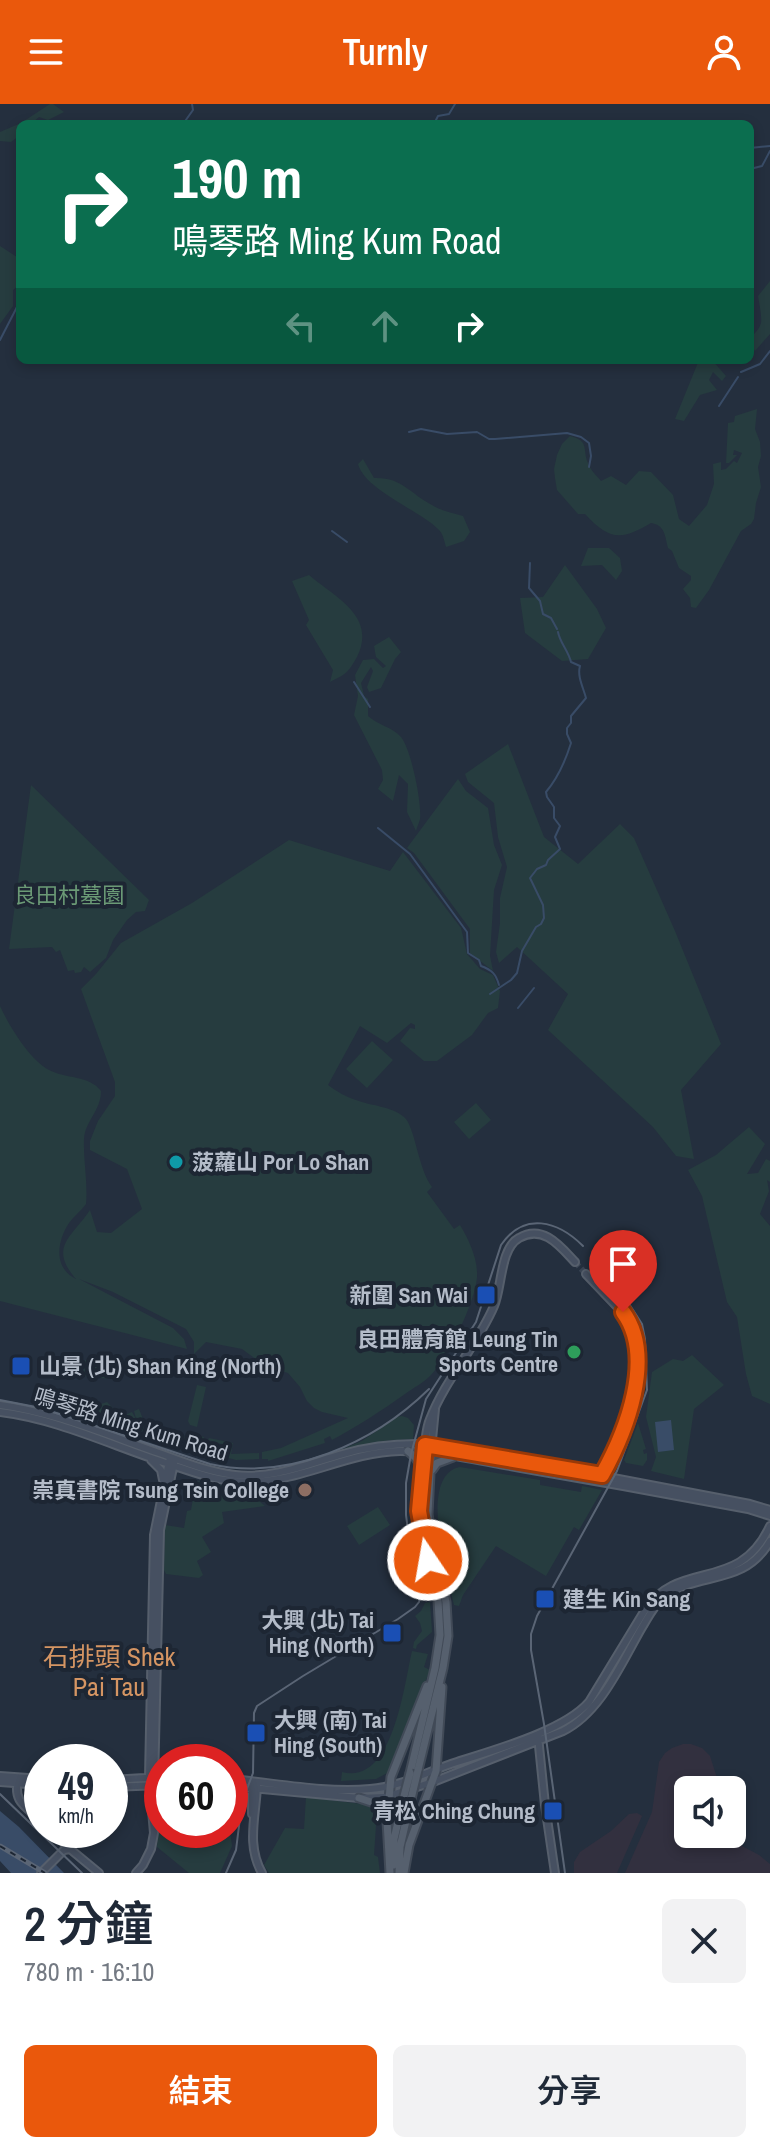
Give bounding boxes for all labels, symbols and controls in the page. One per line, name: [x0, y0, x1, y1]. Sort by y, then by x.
text: Turnly: [342, 28, 428, 76]
icon: menu: [24, 30, 68, 74]
icon: person: [702, 30, 746, 74]
text: 190 m: [172, 140, 302, 215]
icon: right: [40, 152, 144, 256]
text: 鳴琴路 Ming Kum Road: [172, 217, 502, 265]
icon: left: [279, 304, 323, 348]
icon: ahead: [363, 304, 407, 348]
icon: right: [447, 304, 491, 348]
park label: 良田村墓園: [14, 880, 124, 910]
place label: 菠蘿山 Por Lo Shan: [192, 1147, 369, 1177]
marker: 菠蘿山 Por Lo Shan: [167, 1153, 185, 1171]
pin: [589, 1230, 657, 1312]
icon: arrive: [601, 1242, 645, 1286]
place label: 新圍 San Wai: [349, 1280, 468, 1310]
marker: 新圍 San Wai: [475, 1284, 497, 1306]
place label: 良田體育館 Leung Tin Sports Centre: [357, 1324, 558, 1379]
marker: 良田體育館 Leung Tin Sports Centre: [565, 1343, 583, 1361]
place label: 山景 (北) Shan King (North): [39, 1351, 281, 1381]
marker: 山景 (北) Shan King (North): [10, 1355, 32, 1377]
street label: 鳴琴路 Ming Kum Road: [30, 1380, 232, 1468]
place label: 崇真書院 Tsung Tsin College: [32, 1475, 289, 1505]
marker: 崇真書院 Tsung Tsin College: [296, 1481, 314, 1499]
position arrow: [386, 1518, 470, 1602]
place label: 建生 Kin Sang: [563, 1584, 690, 1614]
marker: 建生 Kin Sang: [534, 1588, 556, 1610]
place label: 大興 (北) Tai Hing (North): [261, 1605, 374, 1660]
marker: 大興 (北) Tai Hing (North): [381, 1622, 403, 1644]
district label: 石排頭 Shek Pai Tau: [43, 1639, 176, 1704]
place label: 大興 (南) Tai Hing (South): [274, 1705, 387, 1760]
marker: 大興 (南) Tai Hing (South): [245, 1722, 267, 1744]
speed limit sign: 60: [144, 1744, 248, 1848]
text: 49: [58, 1759, 94, 1812]
map controls: [674, 1776, 746, 1848]
button: sound: [674, 1776, 746, 1848]
place label: 青松 Ching Chung: [373, 1796, 535, 1826]
marker: 青松 Ching Chung: [542, 1800, 564, 1822]
text: km/h: [58, 1802, 94, 1829]
text: 2 分鐘: [24, 1891, 153, 1956]
button: close: [662, 1899, 746, 1983]
text: 780 m · 16:10: [24, 1954, 154, 1989]
button: 結束: [24, 2045, 377, 2137]
button: 分享: [393, 2045, 746, 2137]

